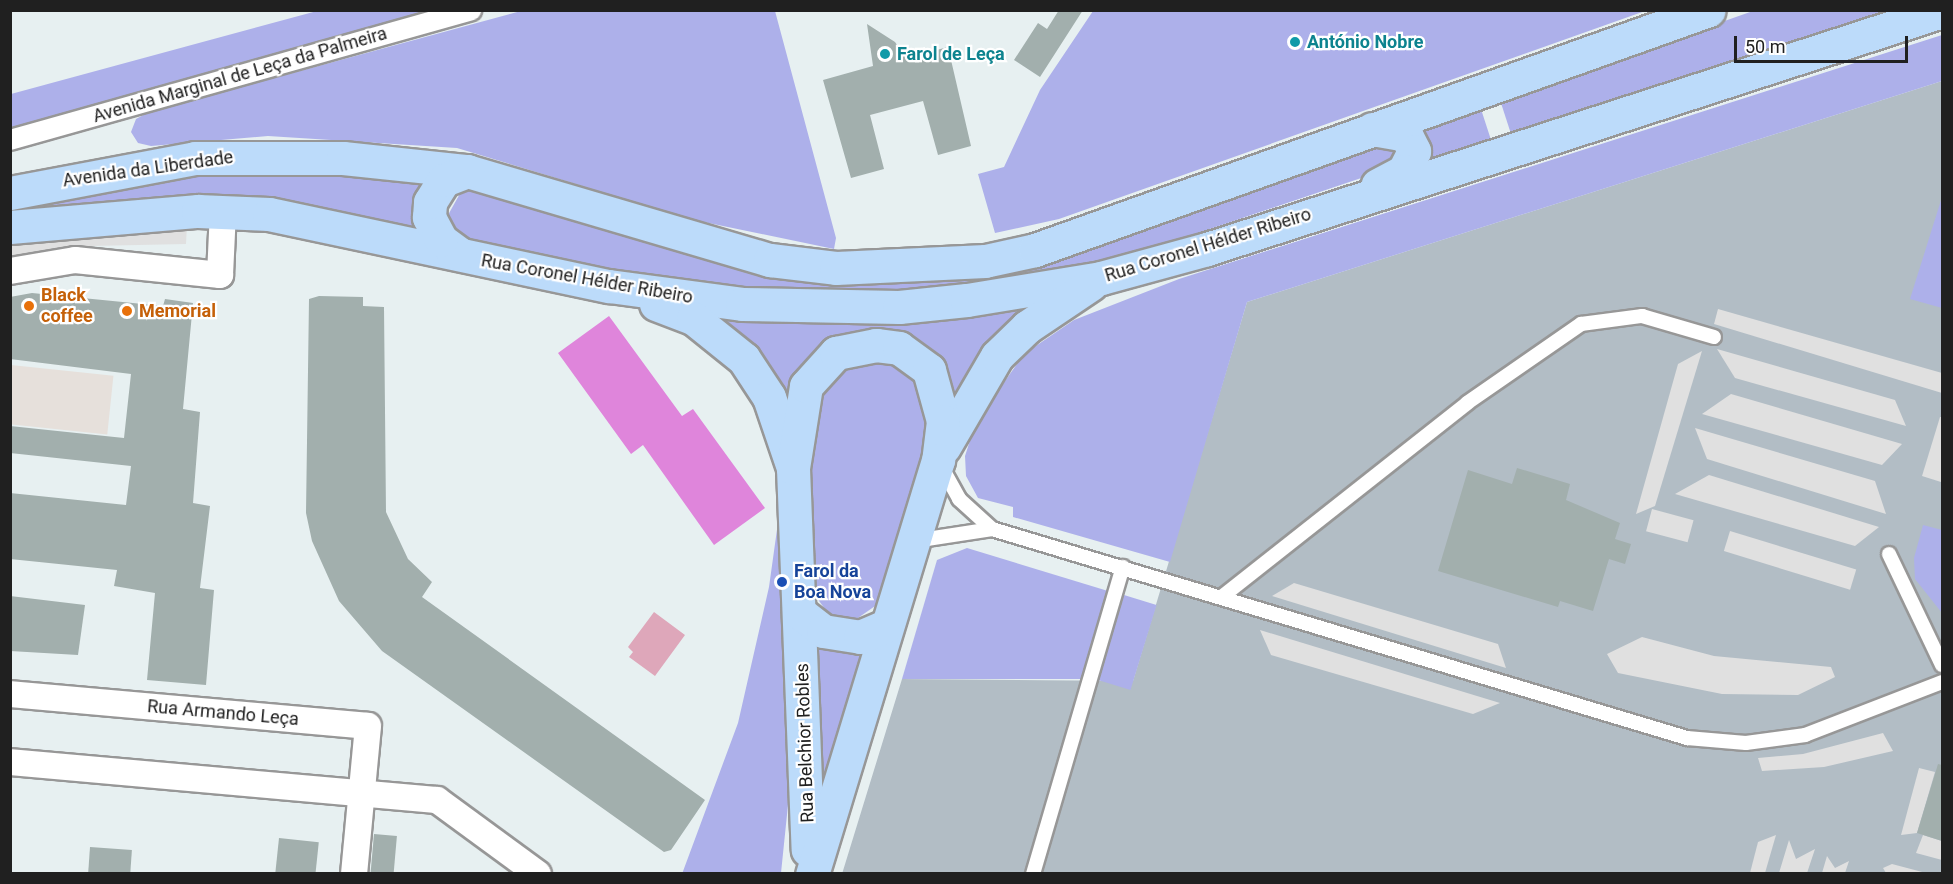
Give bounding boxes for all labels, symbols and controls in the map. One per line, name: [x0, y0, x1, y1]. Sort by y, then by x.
street label: Avenida Marginal de Leça da Palmeira: [91, 23, 389, 127]
scale bar: [1737, 24, 1911, 62]
place label: António Nobre: [1307, 31, 1424, 53]
marker: António Nobre: [1288, 35, 1302, 49]
text: 50 m: [1745, 36, 1785, 57]
place label: Farol de Leça: [897, 43, 1005, 65]
marker: Farol de Leça: [878, 47, 892, 61]
street label: Avenida da Liberdade: [61, 146, 235, 192]
street label: Rua Coronel Hélder Ribeiro: [1102, 203, 1314, 287]
street label: Rua Coronel Hélder Ribeiro: [480, 250, 694, 308]
place label: Black coffee: [41, 285, 93, 328]
marker: Black coffee: [22, 299, 36, 313]
place label: Memorial: [139, 300, 216, 322]
marker: Memorial: [120, 304, 134, 318]
place label: Farol da Boa Nova: [794, 561, 871, 604]
marker: Farol da Boa Nova: [775, 575, 789, 589]
street label: Rua Belchior Robles: [791, 663, 819, 823]
street label: Rua Armando Leça: [146, 696, 300, 730]

